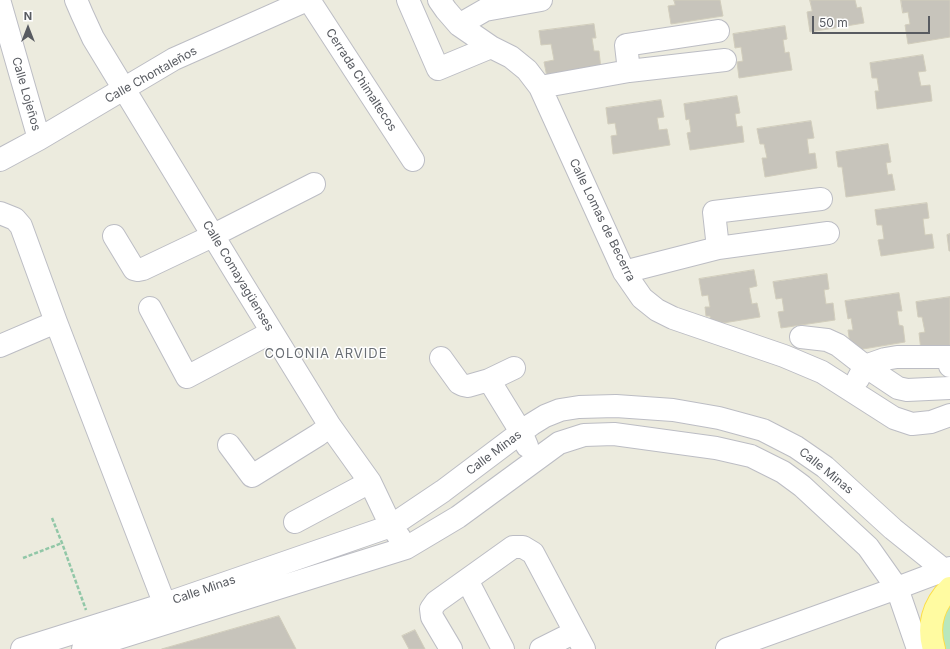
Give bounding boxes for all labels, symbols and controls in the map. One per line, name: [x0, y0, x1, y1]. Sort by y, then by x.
north arrow: [8, 8, 48, 48]
scale bar: [814, 8, 932, 34]
text: N: [24, 9, 32, 23]
text: 50 m: [819, 15, 848, 30]
street label: Cerrada Chimaltecos: [322, 26, 400, 134]
street label: Calle Chontaleños: [102, 44, 200, 106]
street label: Calle Lojeños: [9, 55, 43, 133]
street label: Calle Lomas de Becerra: [566, 156, 638, 284]
street label: Calle Comayagüenses: [199, 218, 277, 334]
district label: COLONIA ARVIDE: [264, 346, 388, 362]
street label: Calle Minas: [463, 428, 525, 478]
street label: Calle Minas: [796, 445, 856, 497]
street label: Calle Minas: [171, 573, 237, 607]

